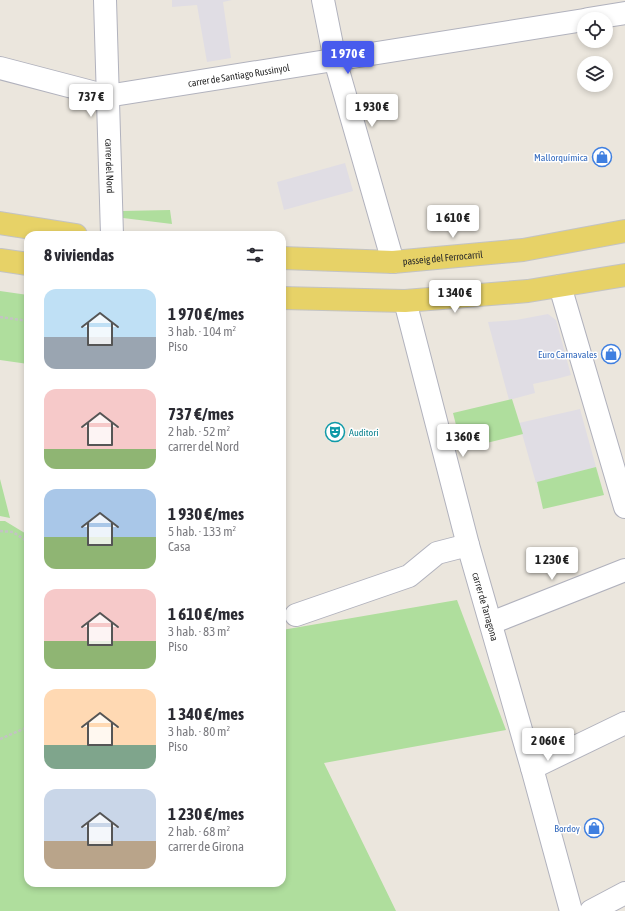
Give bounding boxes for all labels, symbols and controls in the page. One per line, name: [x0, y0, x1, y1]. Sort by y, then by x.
map controls: [577, 12, 613, 92]
button: locate: [577, 12, 613, 48]
pin: 1 970 €: [311, 41, 385, 75]
text: 1 970 €: [331, 46, 365, 61]
button: layers: [577, 56, 613, 92]
street label: carrer de Santiago Russinyol: [187, 62, 291, 89]
pin: 737 €: [63, 84, 119, 118]
text: 737 €: [78, 89, 104, 104]
pin: 1 930 €: [335, 94, 409, 128]
text: 1 930 €: [355, 99, 389, 114]
street label: carrer del Nord: [103, 138, 116, 194]
shop icon: Mallorquímica: [591, 146, 613, 168]
place label: Mallorquímica: [534, 152, 588, 163]
pin: 1 610 €: [416, 205, 490, 239]
text: 1 610 €: [436, 210, 470, 225]
icon: filters: [244, 244, 266, 266]
text: 8 viviendas: [44, 245, 114, 265]
street label: passeig del Ferrocarril: [402, 249, 484, 267]
pin: 1 340 €: [418, 280, 492, 314]
text: 1 340 €: [438, 285, 472, 300]
text: 1 970 €/mes: [168, 304, 244, 324]
icon: home: [76, 305, 124, 353]
text: 3 hab. · 104 m²: [168, 324, 236, 339]
text: Piso: [168, 339, 188, 354]
shop icon: Euro Carnavales: [600, 343, 622, 365]
place label: Euro Carnavales: [538, 349, 597, 360]
text: 737 €/mes: [168, 404, 234, 424]
icon: home: [76, 405, 124, 453]
theatre icon: Auditori: [324, 421, 346, 443]
text: 2 hab. · 52 m²: [168, 424, 230, 439]
pin: 1 360 €: [426, 424, 500, 458]
place label: Auditori: [349, 427, 379, 438]
text: 1 360 €: [446, 429, 480, 444]
text: carrer del Nord: [168, 439, 239, 454]
text: 1 930 €/mes: [168, 504, 244, 524]
icon: home: [76, 505, 124, 553]
text: 5 hab. · 133 m²: [168, 524, 236, 539]
text: Casa: [168, 539, 191, 554]
pin: 1 230 €: [515, 547, 589, 581]
text: 1 230 €: [535, 552, 569, 567]
street label: carrer de Tarragona: [470, 571, 500, 643]
text: 1 610 €/mes: [168, 604, 244, 624]
icon: home: [76, 605, 124, 653]
text: 3 hab. · 83 m²: [168, 624, 230, 639]
text: Piso: [168, 639, 188, 654]
text: 1 340 €/mes: [168, 704, 244, 724]
icon: home: [76, 705, 124, 753]
text: 3 hab. · 80 m²: [168, 724, 230, 739]
pin: 2 060 €: [511, 728, 585, 762]
text: 2 060 €: [531, 733, 565, 748]
text: Piso: [168, 739, 188, 754]
text: 1 230 €/mes: [168, 804, 244, 824]
icon: home: [76, 805, 124, 853]
shop icon: Bordoy: [583, 817, 605, 839]
place label: Bordoy: [554, 823, 580, 834]
text: 2 hab. · 68 m²: [168, 824, 230, 839]
text: carrer de Girona: [168, 839, 244, 854]

